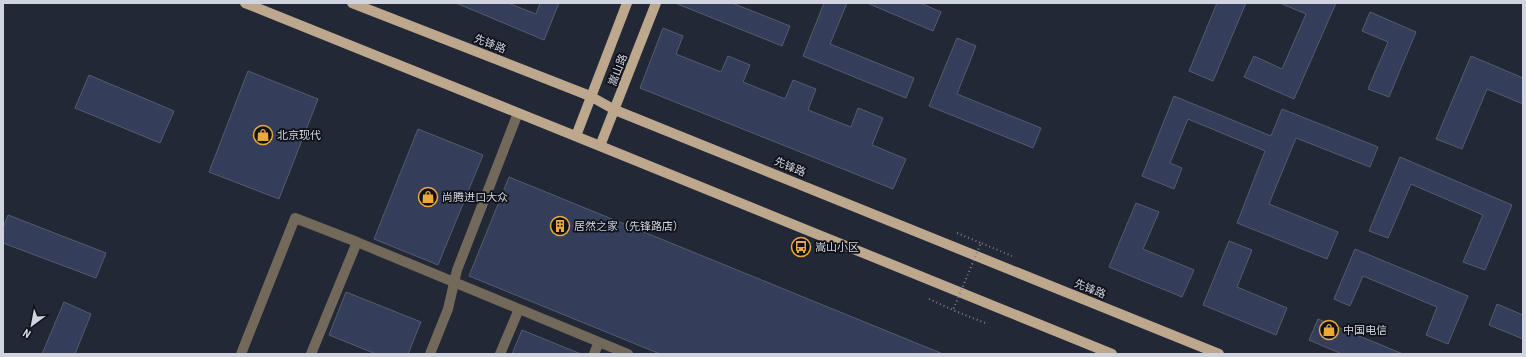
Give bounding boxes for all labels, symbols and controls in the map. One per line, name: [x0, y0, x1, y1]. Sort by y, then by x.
street label: 先锋路: [472, 32, 508, 56]
street label: 嵩山路: [606, 52, 630, 88]
shop icon: 北京现代: [252, 124, 274, 146]
place label: 北京现代: [277, 129, 321, 142]
street label: 先锋路: [772, 155, 808, 179]
shop icon: 尚腾进口大众: [417, 186, 439, 208]
place label: 尚腾进口大众: [442, 191, 508, 204]
building icon: 居然之家（先锋路店）: [549, 215, 571, 237]
place label: 居然之家（先锋路店）: [574, 220, 684, 233]
bus stop icon: 嵩山小区: [790, 236, 812, 258]
place label: 嵩山小区: [815, 241, 859, 254]
street label: 先锋路: [1072, 277, 1108, 301]
north arrow: [12, 305, 52, 345]
shop icon: 中国电信: [1318, 319, 1340, 341]
place label: 中国电信: [1343, 324, 1387, 337]
text: N: [20, 326, 33, 340]

